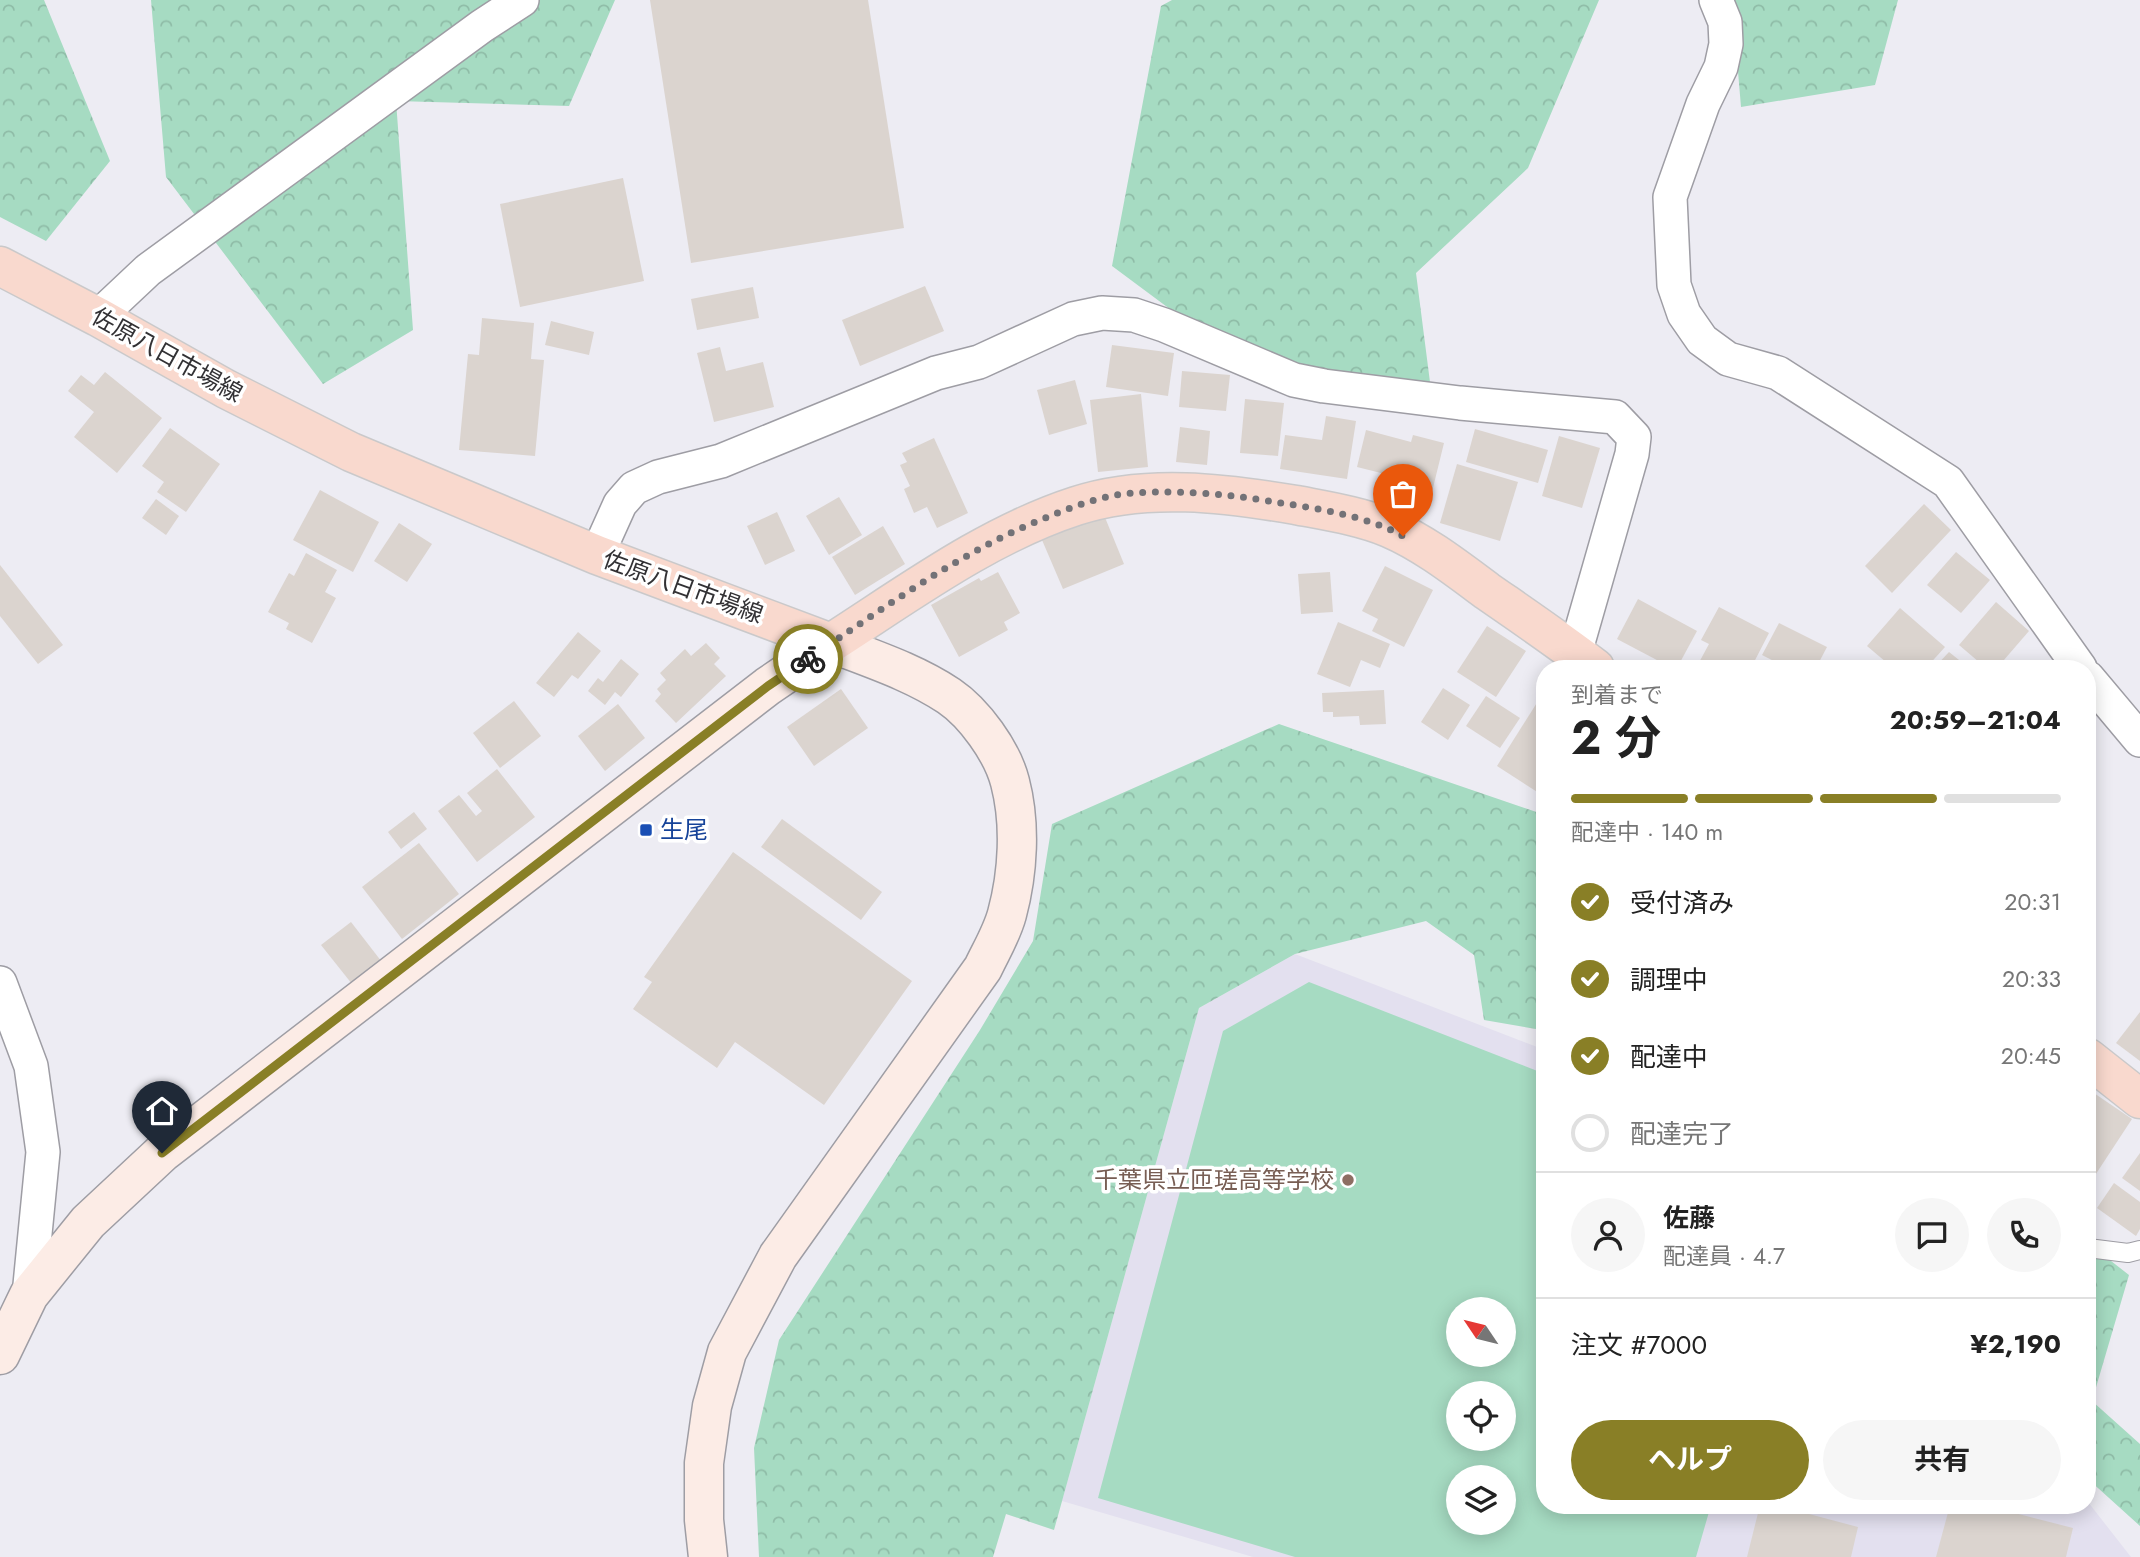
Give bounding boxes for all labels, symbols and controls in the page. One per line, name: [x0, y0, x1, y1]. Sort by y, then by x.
street label: 佐原八日市場線: [85, 299, 249, 411]
pin: [1373, 464, 1433, 536]
icon: bag: [1384, 475, 1422, 513]
street label: 佐原八日市場線: [598, 541, 768, 632]
courier: [773, 624, 843, 694]
icon: bike: [789, 640, 827, 678]
text: 到着まで: [1571, 678, 1663, 712]
text: 20:59–21:04: [1890, 701, 2061, 739]
text: 2 分: [1571, 705, 1661, 771]
place label: 生尾: [660, 812, 708, 847]
text: 配達中 · 140 m: [1571, 815, 1723, 849]
marker: 生尾: [638, 822, 654, 838]
icon: check: [1571, 883, 1609, 921]
text: 受付済み: [1630, 884, 1734, 922]
text: 20:31: [2004, 885, 2061, 919]
icon: check: [1571, 960, 1609, 998]
text: 調理中: [1630, 961, 1708, 999]
text: 20:33: [2002, 962, 2061, 996]
icon: check: [1571, 1037, 1609, 1075]
text: 配達中: [1630, 1038, 1708, 1076]
text: 20:45: [2001, 1039, 2061, 1073]
pin: [132, 1081, 192, 1153]
icon: home: [143, 1092, 181, 1130]
text: 配達完了: [1630, 1115, 1734, 1153]
place label: 千葉県立匝瑳高等学校: [1094, 1162, 1334, 1197]
marker: 千葉県立匝瑳高等学校: [1340, 1172, 1356, 1188]
button: person: [1571, 1198, 1645, 1272]
button: chat: [1895, 1198, 1969, 1272]
button: phone: [1987, 1198, 2061, 1272]
text: 佐藤: [1663, 1199, 1715, 1237]
text: 配達員 · 4.7: [1663, 1239, 1785, 1273]
north arrow: [1446, 1297, 1516, 1367]
map controls: [1446, 1297, 1516, 1535]
text: ¥2,190: [1970, 1325, 2061, 1363]
text: 注文 #7000: [1571, 1326, 1707, 1364]
button: locate: [1446, 1381, 1516, 1451]
button: ヘルプ: [1571, 1420, 1809, 1500]
button: 共有: [1823, 1420, 2061, 1500]
button: layers: [1446, 1465, 1516, 1535]

